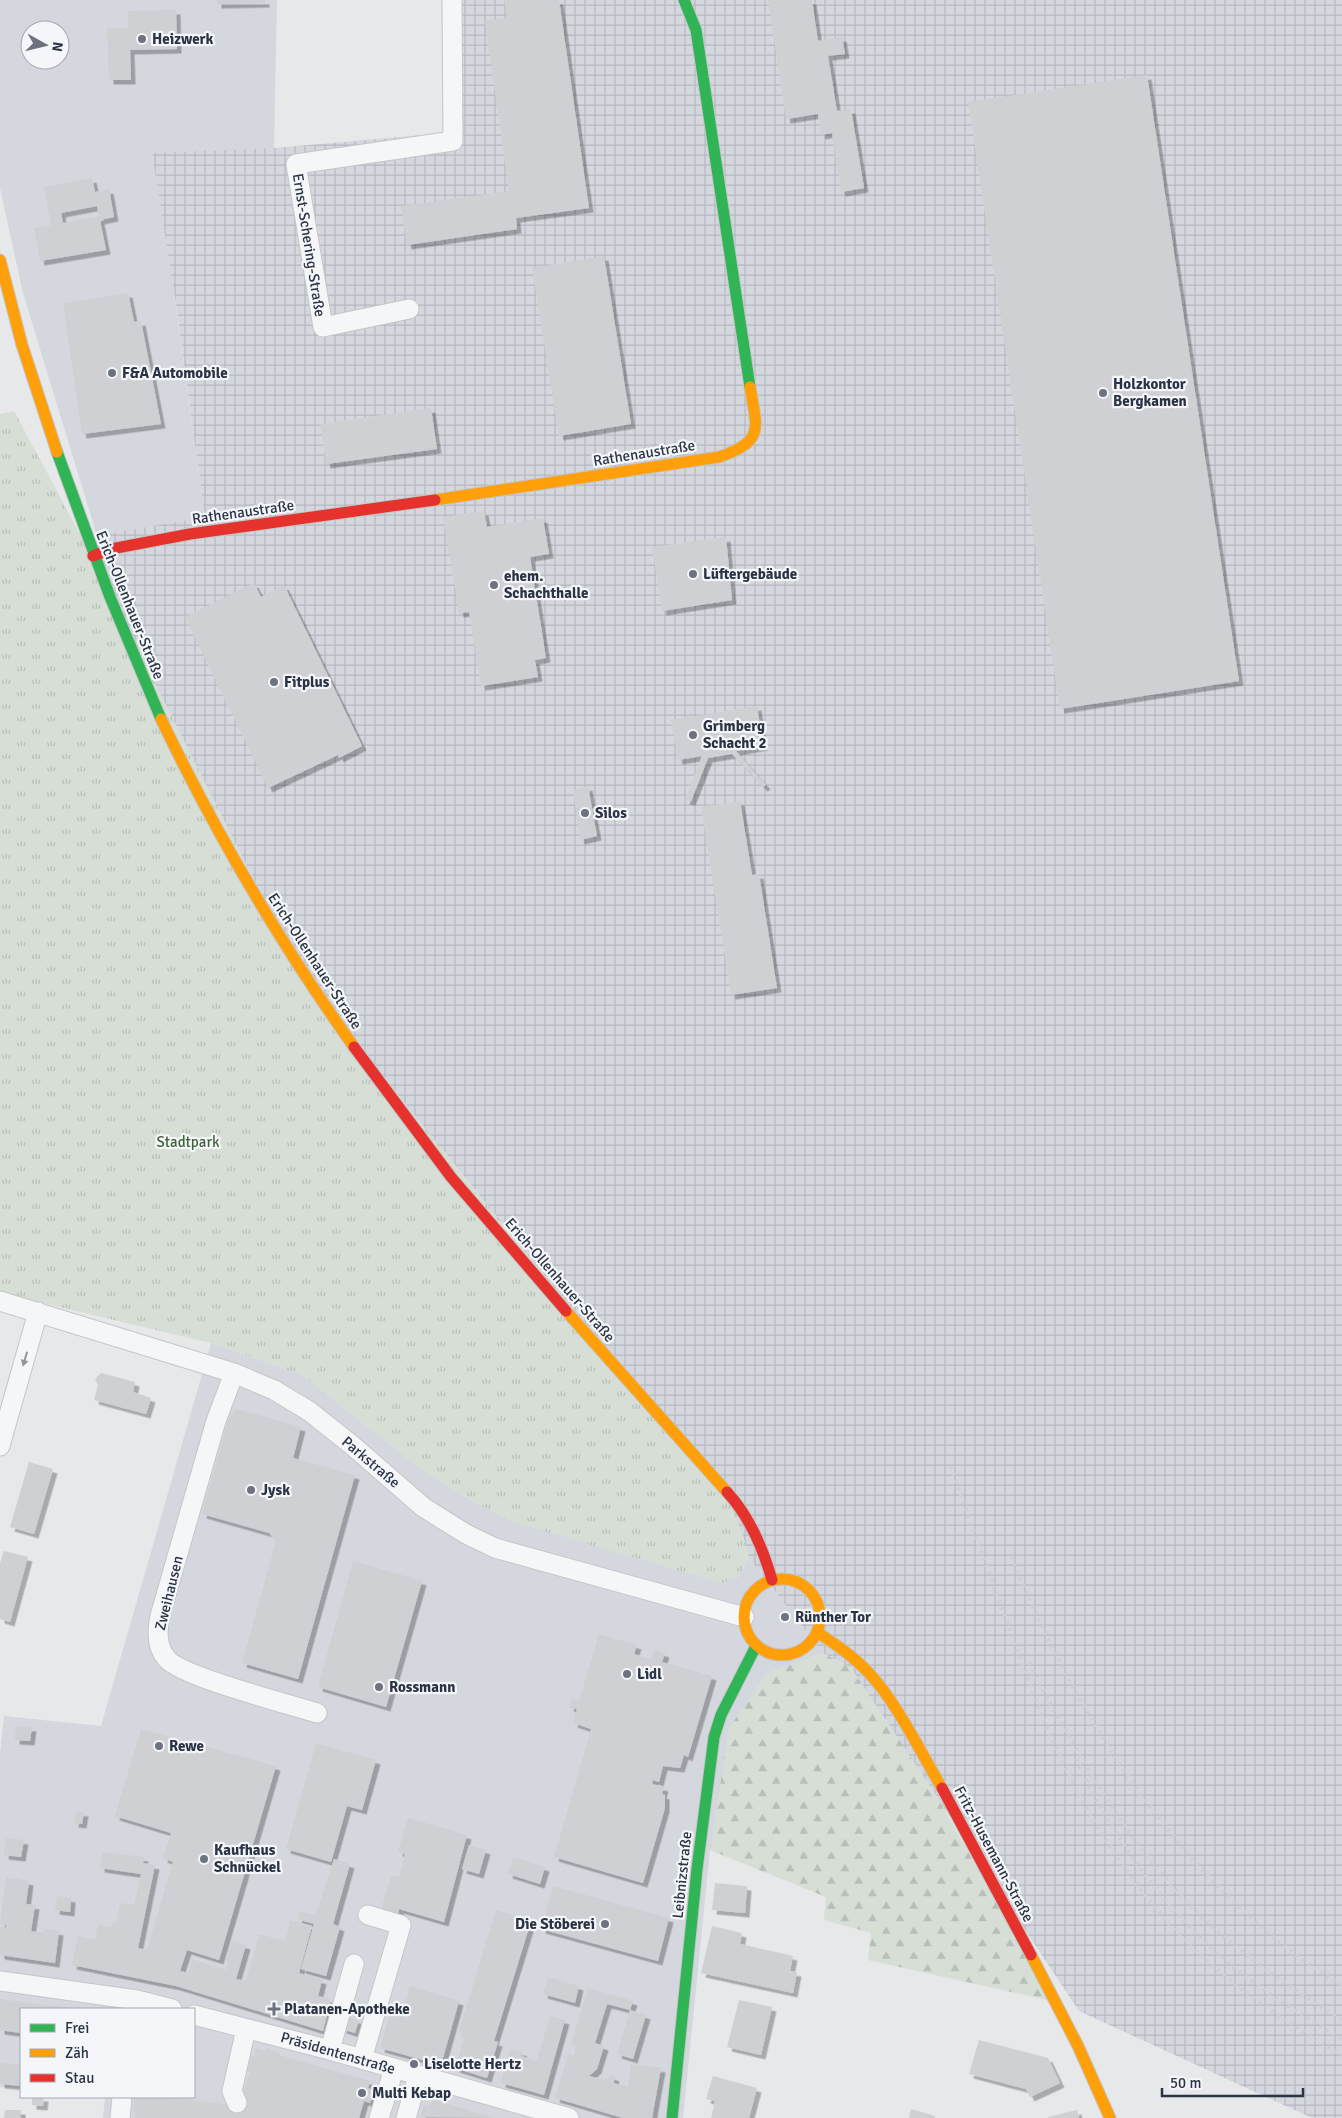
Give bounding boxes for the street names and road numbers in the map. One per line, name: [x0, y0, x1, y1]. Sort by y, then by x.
street label: Ernst-Schering-Straße: [289, 172, 329, 318]
street label: Rathenaustraße: [592, 436, 696, 470]
street label: Rathenaustraße: [191, 496, 295, 528]
street label: Erich-Ollenhauer-Straße: [92, 528, 168, 682]
street label: Erich-Ollenhauer-Straße: [264, 890, 366, 1032]
street label: Erich-Ollenhauer-Straße: [501, 1214, 619, 1346]
street label: Parkstraße: [338, 1432, 404, 1492]
street label: Zweihausen: [151, 1554, 187, 1632]
street label: Fritz-Husemann-Straße: [950, 1783, 1038, 1925]
street label: Leibnizstraße: [668, 1830, 696, 1920]
street label: Präsidentenstraße: [279, 2028, 397, 2078]

